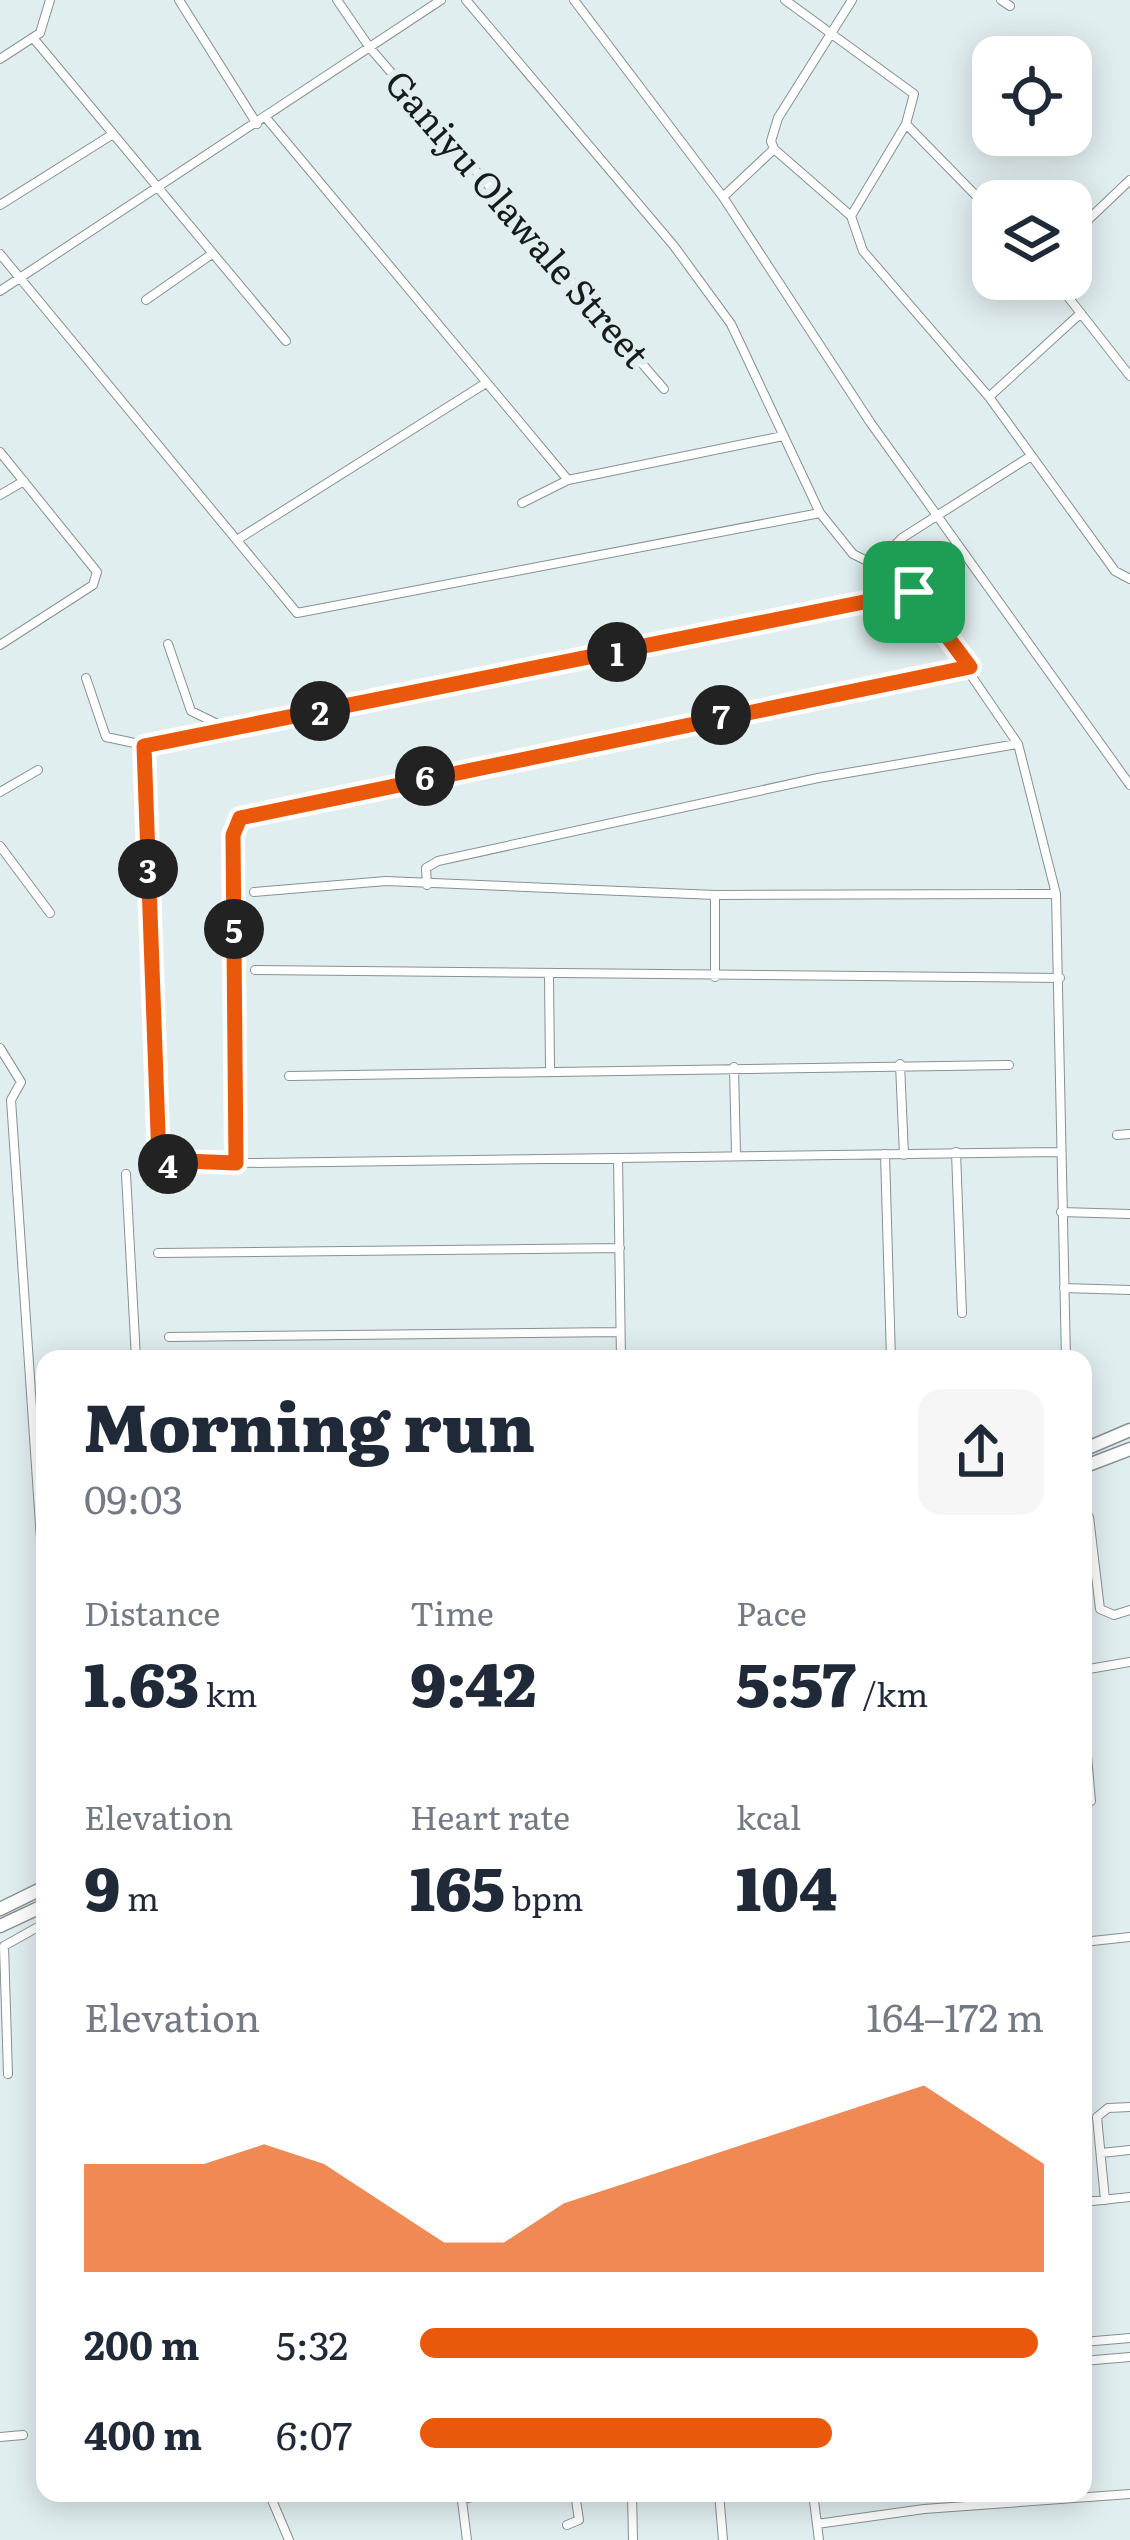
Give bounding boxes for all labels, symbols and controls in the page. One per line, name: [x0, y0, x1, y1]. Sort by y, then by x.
map controls: [972, 36, 1092, 300]
button: locate: [972, 36, 1092, 156]
street label: Ganiyu Olawale Street: [374, 57, 664, 378]
button: layers: [972, 180, 1092, 300]
pin: [863, 541, 965, 643]
icon: arrive: [881, 559, 947, 625]
pin: 1: [587, 622, 647, 682]
text: 1: [610, 627, 624, 676]
pin: 2: [290, 681, 350, 741]
pin: 7: [691, 685, 751, 745]
text: 2: [311, 686, 329, 735]
text: 7: [712, 690, 730, 739]
pin: 6: [395, 746, 455, 806]
text: 6: [415, 751, 435, 800]
pin: 3: [118, 839, 178, 899]
text: 3: [139, 844, 157, 893]
pin: 5: [204, 899, 264, 959]
text: 5: [225, 904, 243, 953]
pin: 4: [138, 1134, 198, 1194]
text: 4: [158, 1139, 178, 1188]
text: Morning run: [84, 1374, 535, 1472]
button: share: [918, 1389, 1044, 1515]
text: 09:03: [84, 1468, 183, 1526]
text: Distance: [84, 1587, 220, 1636]
text: Time: [410, 1587, 494, 1636]
text: Pace: [736, 1587, 807, 1636]
text: 1.63: [84, 1636, 199, 1725]
text: 9:42: [410, 1636, 536, 1725]
text: 5:57: [736, 1636, 856, 1725]
text: km: [199, 1668, 258, 1717]
text: /km: [856, 1668, 928, 1717]
text: Elevation: [84, 1791, 233, 1840]
text: Heart rate: [410, 1791, 570, 1840]
text: kcal: [736, 1791, 801, 1840]
text: 9: [84, 1840, 120, 1929]
text: 165: [410, 1840, 505, 1929]
text: 104: [736, 1840, 837, 1929]
text: m: [120, 1872, 159, 1921]
text: bpm: [505, 1872, 584, 1921]
text: Elevation: [84, 1986, 260, 2044]
text: 164–172 m: [866, 1986, 1044, 2044]
text: 200 m: [84, 2314, 200, 2372]
text: 5:32: [276, 2314, 348, 2372]
text: 400 m: [84, 2404, 202, 2462]
text: 6:07: [276, 2404, 352, 2462]

